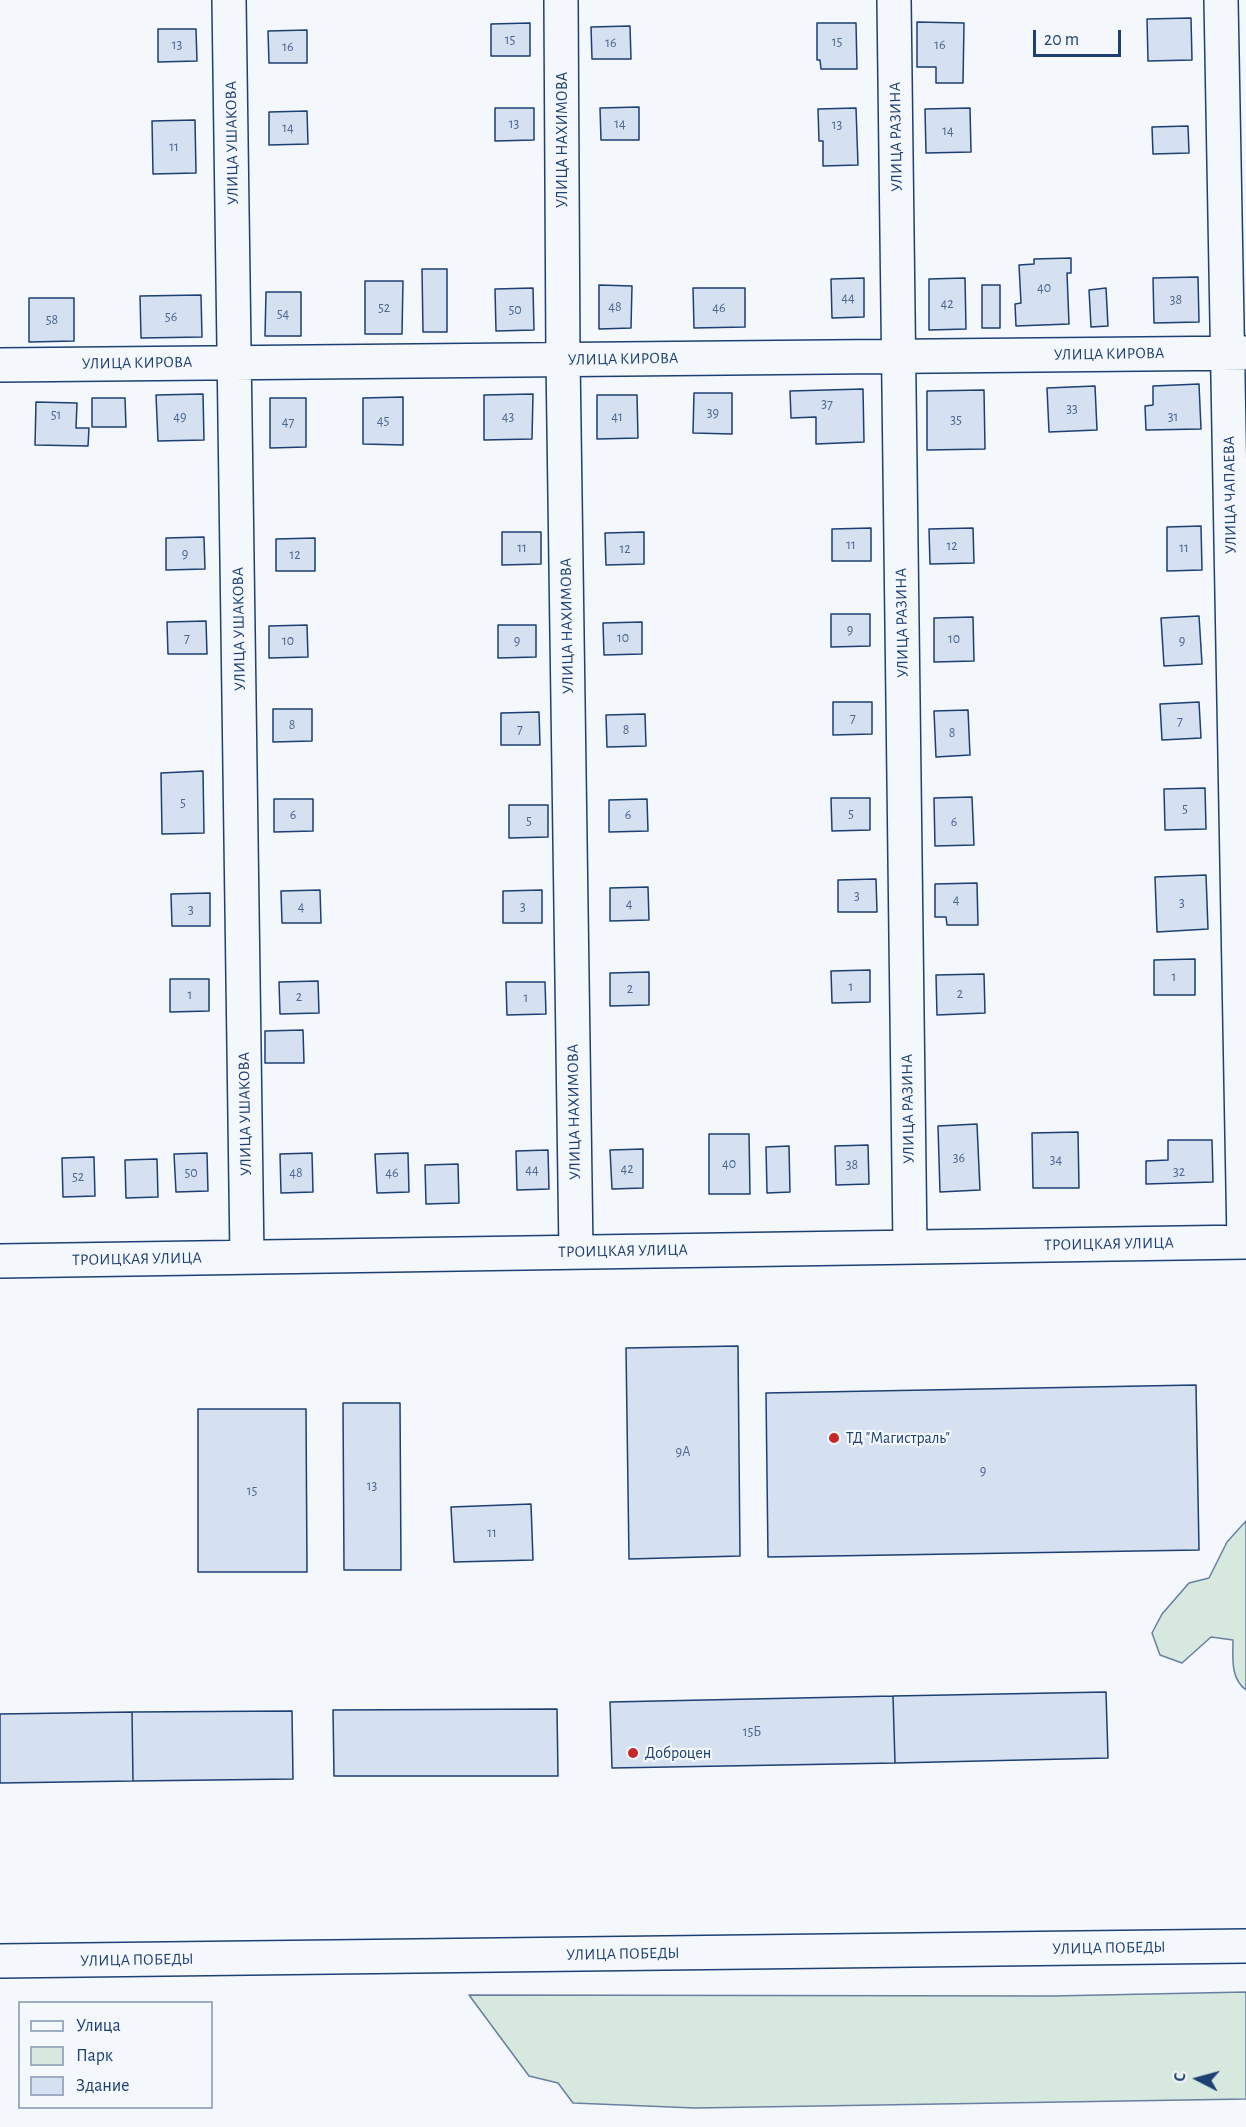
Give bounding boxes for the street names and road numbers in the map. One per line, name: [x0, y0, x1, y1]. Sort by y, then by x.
street label: УЛИЦА НАХИМОВА: [552, 72, 572, 208]
street label: УЛИЦА УШАКОВА: [221, 81, 243, 205]
street label: УЛИЦА РАЗИНА: [885, 82, 907, 192]
street label: УЛИЦА КИРОВА: [1053, 343, 1165, 365]
street label: УЛИЦА КИРОВА: [567, 348, 679, 370]
street label: УЛИЦА КИРОВА: [81, 352, 193, 374]
street label: УЛИЦА ЧАПАЕВА: [1219, 436, 1241, 554]
street label: УЛИЦА НАХИМОВА: [556, 558, 578, 694]
street label: УЛИЦА УШАКОВА: [228, 567, 250, 691]
street label: УЛИЦА РАЗИНА: [891, 568, 913, 678]
street label: УЛИЦА НАХИМОВА: [563, 1044, 585, 1180]
street label: УЛИЦА УШАКОВА: [234, 1052, 256, 1176]
street label: УЛИЦА РАЗИНА: [897, 1054, 919, 1164]
street label: ТРОИЦКАЯ УЛИЦА: [1044, 1233, 1174, 1255]
street label: ТРОИЦКАЯ УЛИЦА: [558, 1240, 688, 1262]
street label: ТРОИЦКАЯ УЛИЦА: [72, 1248, 202, 1270]
street label: УЛИЦА ПОБЕДЫ: [1052, 1937, 1166, 1959]
street label: УЛИЦА ПОБЕДЫ: [566, 1943, 680, 1965]
street label: УЛИЦА ПОБЕДЫ: [80, 1949, 194, 1971]

